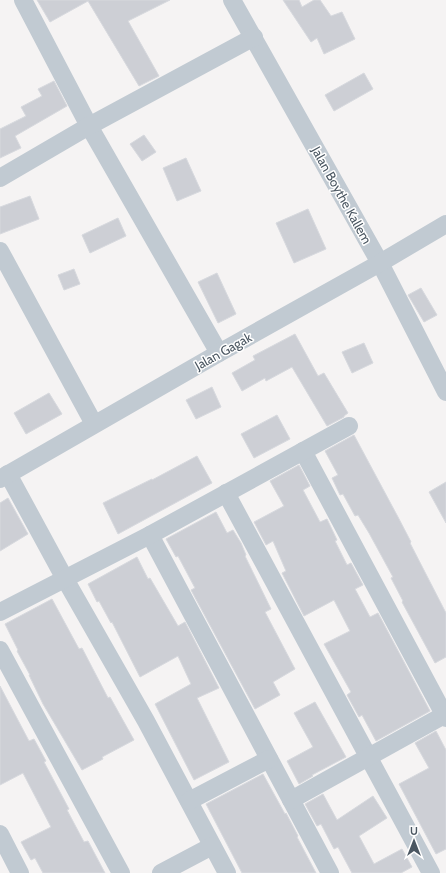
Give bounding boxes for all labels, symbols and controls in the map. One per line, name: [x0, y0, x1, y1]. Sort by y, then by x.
street label: Jalan Boythe Kallem: [308, 143, 375, 247]
street label: Jalan Gagak: [191, 329, 254, 374]
north arrow: [394, 821, 434, 861]
text: U: [410, 824, 418, 838]

